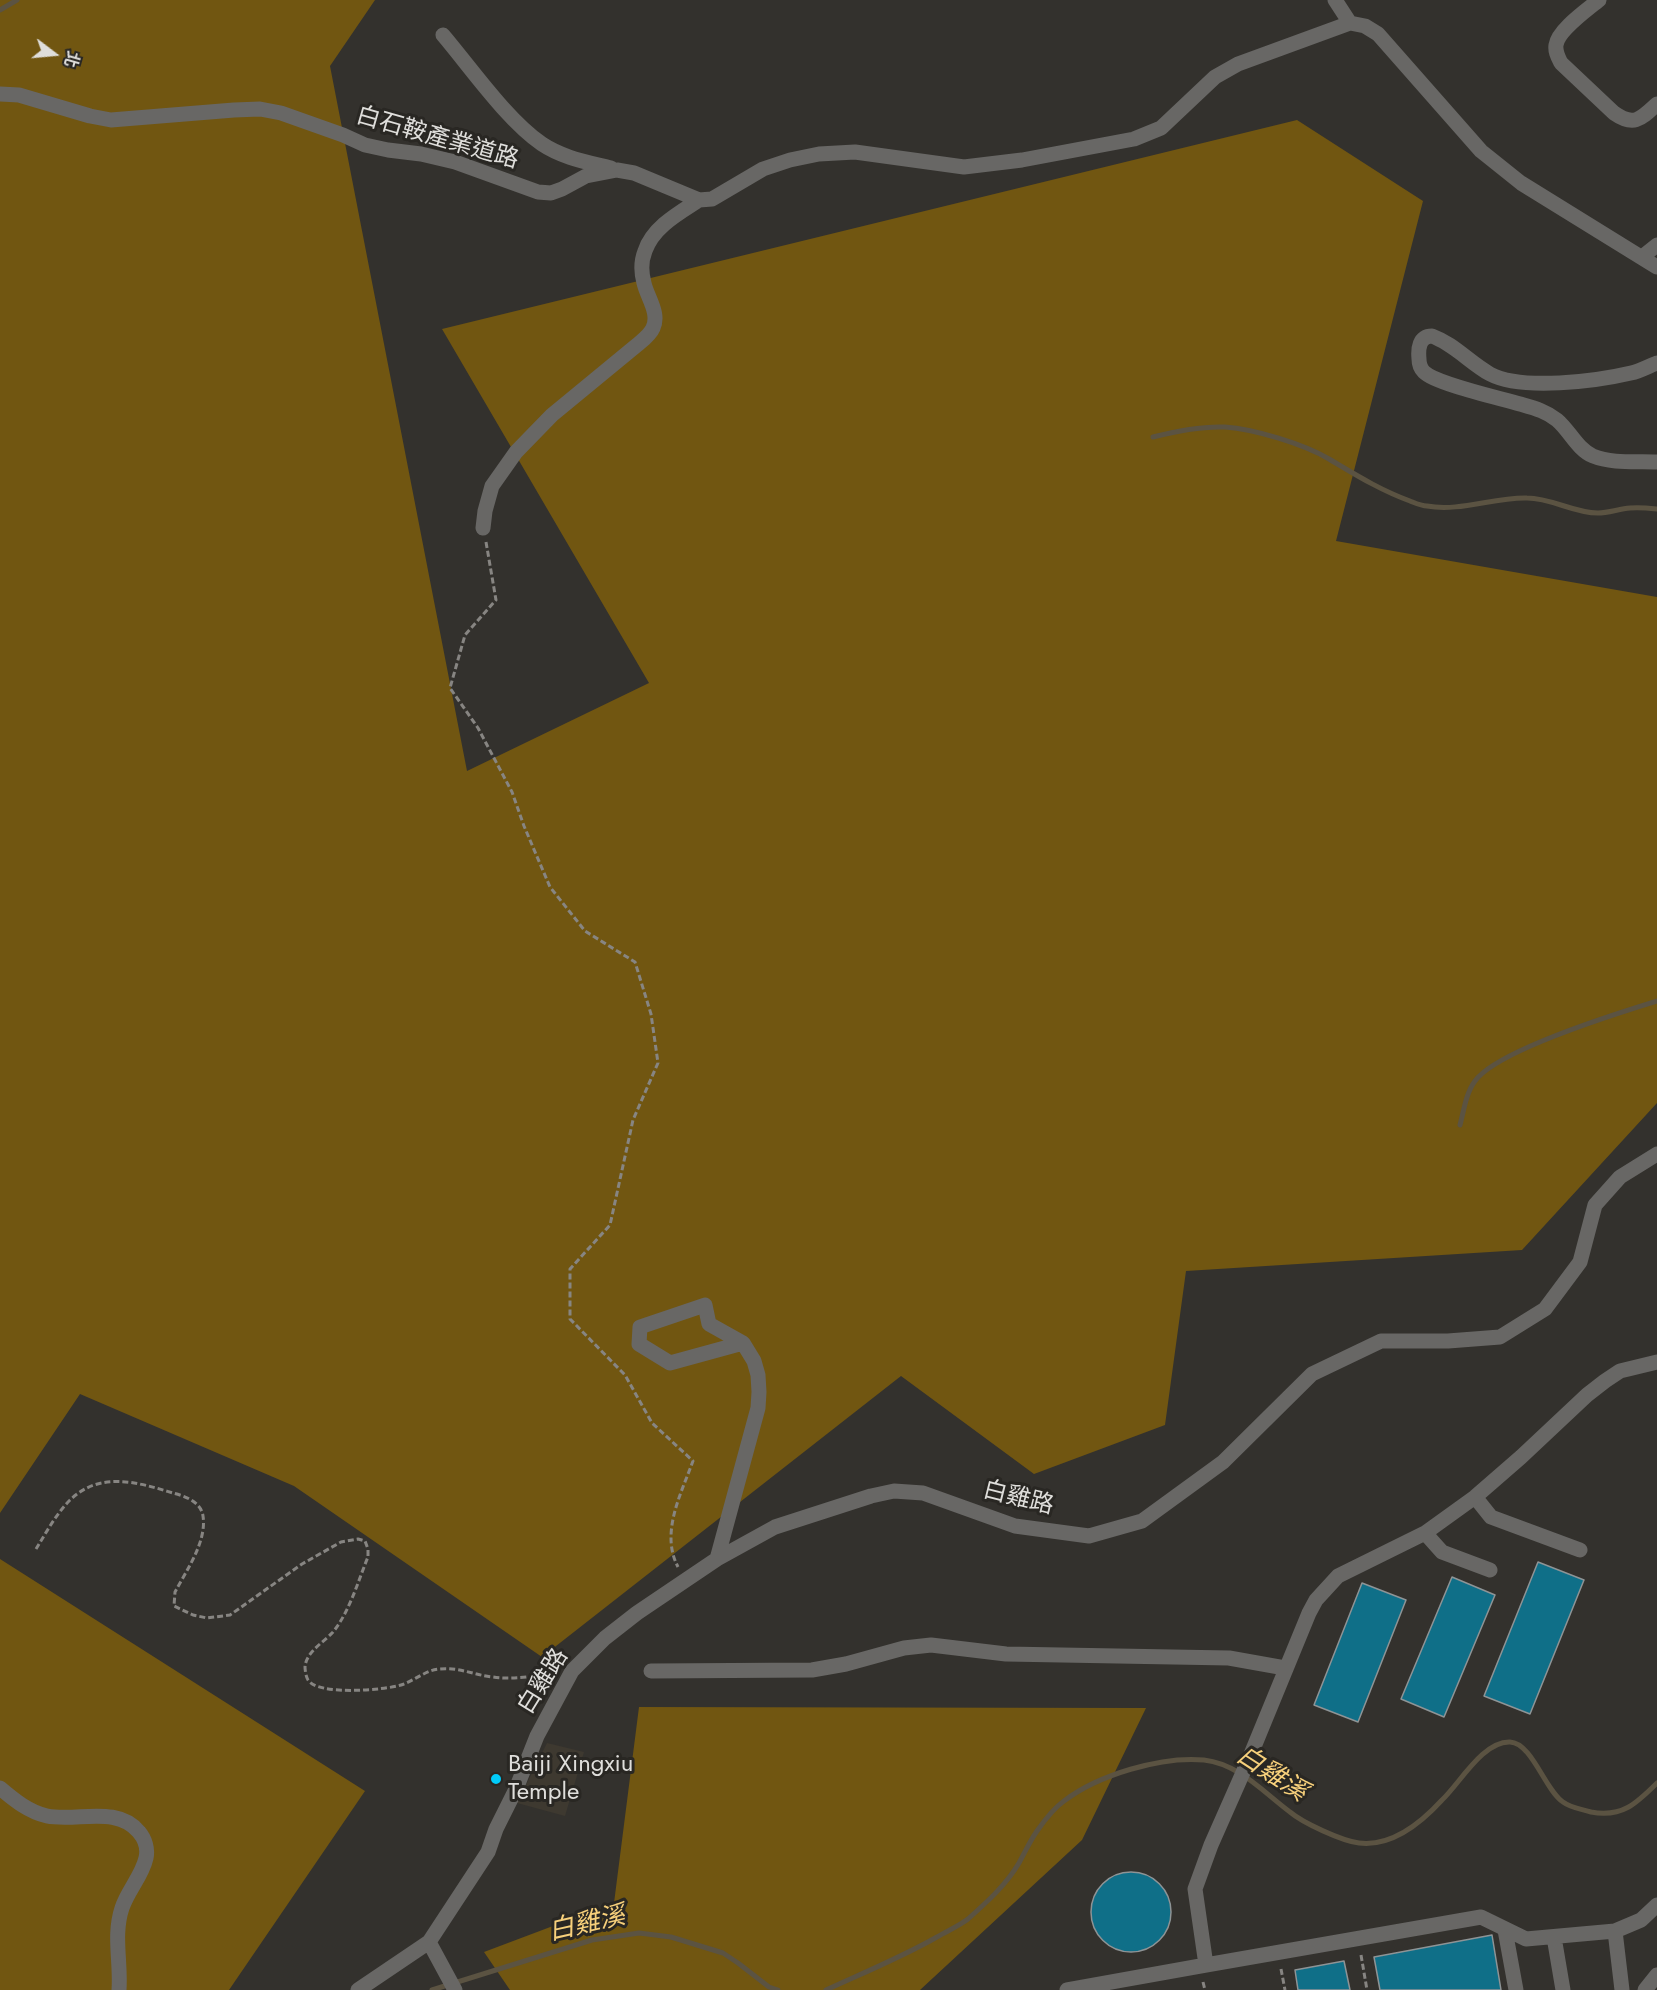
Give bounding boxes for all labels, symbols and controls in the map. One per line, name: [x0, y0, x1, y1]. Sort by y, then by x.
north arrow: [24, 24, 84, 84]
text: 北: [59, 48, 85, 70]
street label: 白石鞍產業道路: [352, 102, 522, 176]
street label: 白雞路: [980, 1476, 1056, 1522]
street label: 白雞路: [513, 1644, 575, 1720]
water label: 白雞溪: [1230, 1741, 1312, 1809]
place label: Baiji Xingxiu Temple: [508, 1751, 633, 1807]
marker: Baiji Xingxiu Temple: [489, 1772, 503, 1786]
water label: 白雞溪: [545, 1901, 629, 1949]

